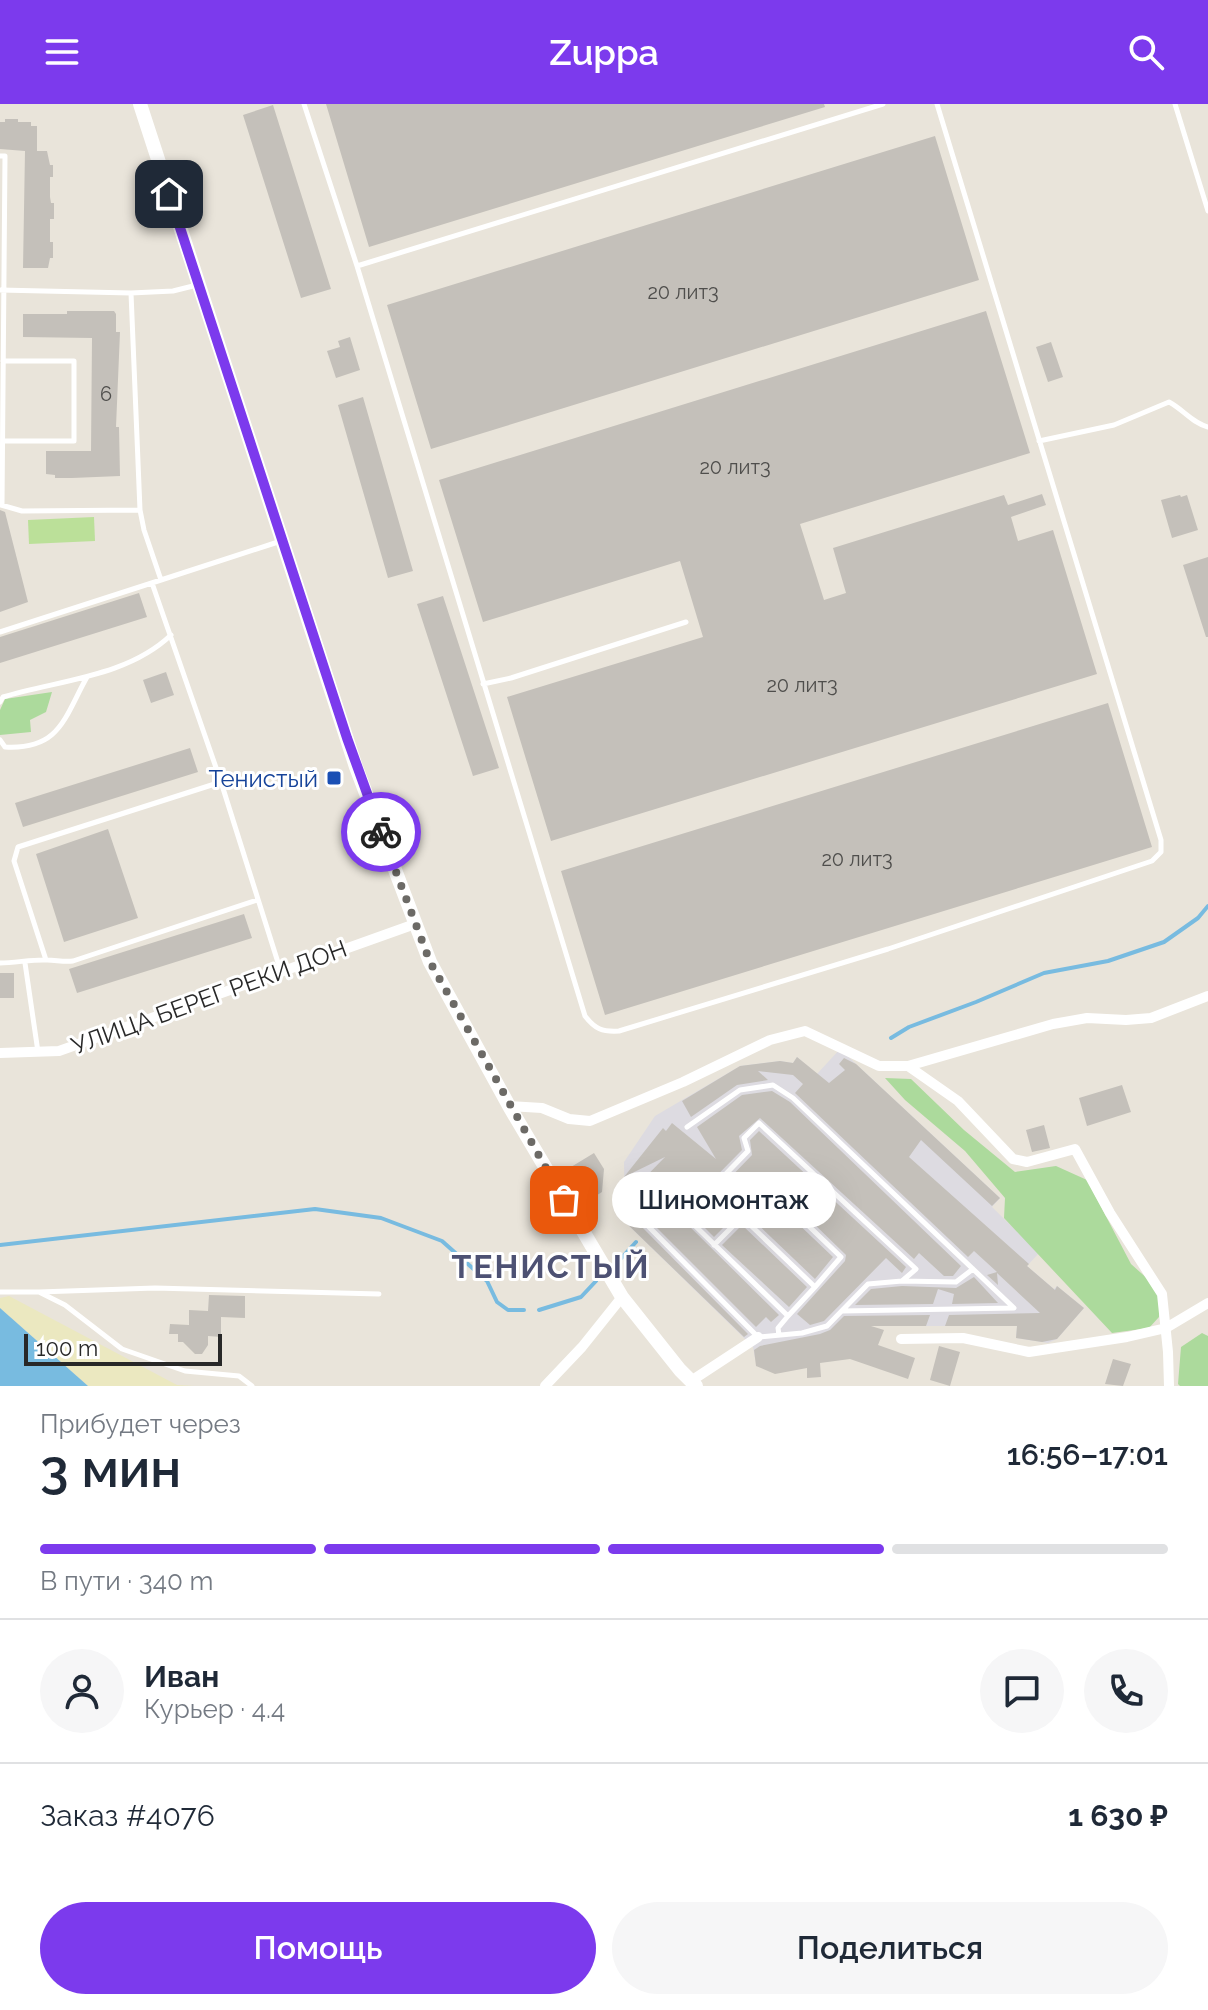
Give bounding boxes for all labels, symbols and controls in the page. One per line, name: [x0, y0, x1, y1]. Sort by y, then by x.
icon: menu: [40, 30, 84, 74]
icon: search: [1124, 30, 1168, 74]
text: Zuppa: [549, 31, 659, 73]
pin: [135, 160, 203, 228]
icon: home: [147, 172, 191, 216]
house number: 20 лит3: [647, 280, 719, 304]
house number: 6: [100, 382, 112, 406]
house number: 20 лит3: [699, 455, 771, 479]
house number: 20 лит3: [766, 673, 838, 697]
place label: Тенистый: [209, 764, 318, 793]
marker: Тенистый: [325, 769, 343, 787]
courier: [341, 792, 421, 872]
icon: bike: [359, 810, 403, 854]
house number: 20 лит3: [821, 847, 893, 871]
street label: УЛИЦА БЕРЕГ РЕКИ ДОН: [67, 934, 351, 1060]
pin: [530, 1166, 598, 1234]
callout: Шиномонтаж: [612, 1172, 836, 1228]
icon: bag: [542, 1178, 586, 1222]
text: Шиномонтаж: [638, 1185, 810, 1215]
district label: ТЕНИСТЫЙ: [451, 1248, 651, 1285]
scale bar: [24, 1330, 222, 1366]
text: 100 m: [36, 1335, 98, 1361]
text: Прибудет через: [40, 1409, 241, 1439]
text: 16:56–17:01: [1007, 1437, 1168, 1472]
text: 3 мин: [40, 1438, 181, 1499]
text: В пути · 340 m: [40, 1566, 213, 1596]
button: person: [40, 1649, 124, 1733]
button: chat: [980, 1649, 1064, 1733]
button: phone: [1084, 1649, 1168, 1733]
text: Иван: [144, 1659, 219, 1694]
text: Курьер · 4.4: [144, 1694, 285, 1724]
text: Заказ #4076: [40, 1798, 215, 1833]
text: 1 630 ₽: [1068, 1798, 1168, 1833]
button: Помощь: [40, 1902, 596, 1994]
button: Поделиться: [612, 1902, 1168, 1994]

